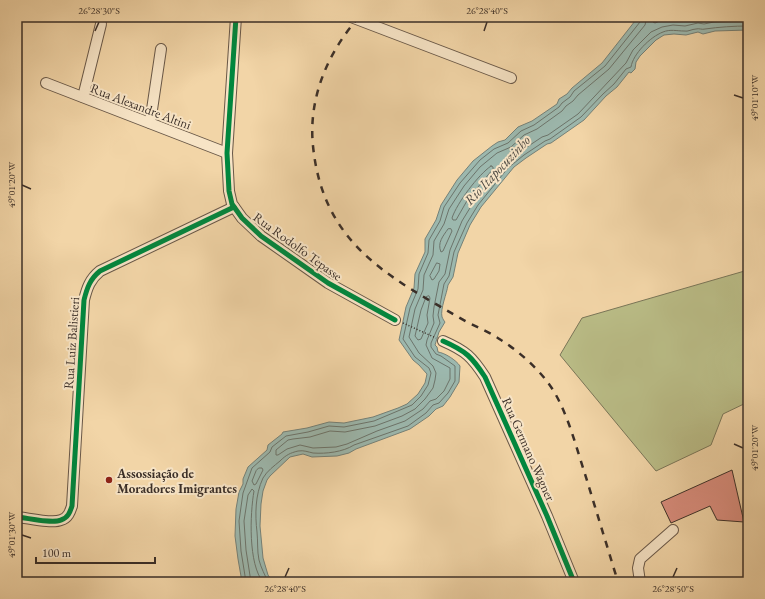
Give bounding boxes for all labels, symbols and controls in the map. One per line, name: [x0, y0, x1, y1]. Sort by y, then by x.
text: 26°28'30"S: [78, 4, 120, 17]
text: 26°28'40"S: [466, 4, 508, 17]
text: 49°01'10"W: [748, 74, 761, 121]
street label: Rua Alexandre Altini: [88, 79, 194, 133]
water label: Rio Itapocuzinho: [460, 131, 534, 209]
text: 49°01'20"W: [5, 161, 18, 208]
street label: Rua Rodolfo Tepasse: [250, 208, 346, 284]
street label: Rua Luiz Balistieri: [60, 296, 83, 390]
street label: Rua Germano Wagner: [498, 395, 559, 504]
text: 49°01'20"W: [748, 424, 761, 471]
place label: Assossiação de Moradores Imigrantes: [116, 465, 237, 497]
marker: Assossiação de Moradores Imigrantes: [104, 475, 114, 485]
text: 49°01'30"W: [5, 511, 18, 558]
scale bar: [36, 539, 155, 565]
text: 100 m: [42, 545, 72, 561]
text: 26°28'40"S: [264, 582, 306, 595]
text: 26°28'50"S: [652, 582, 694, 595]

